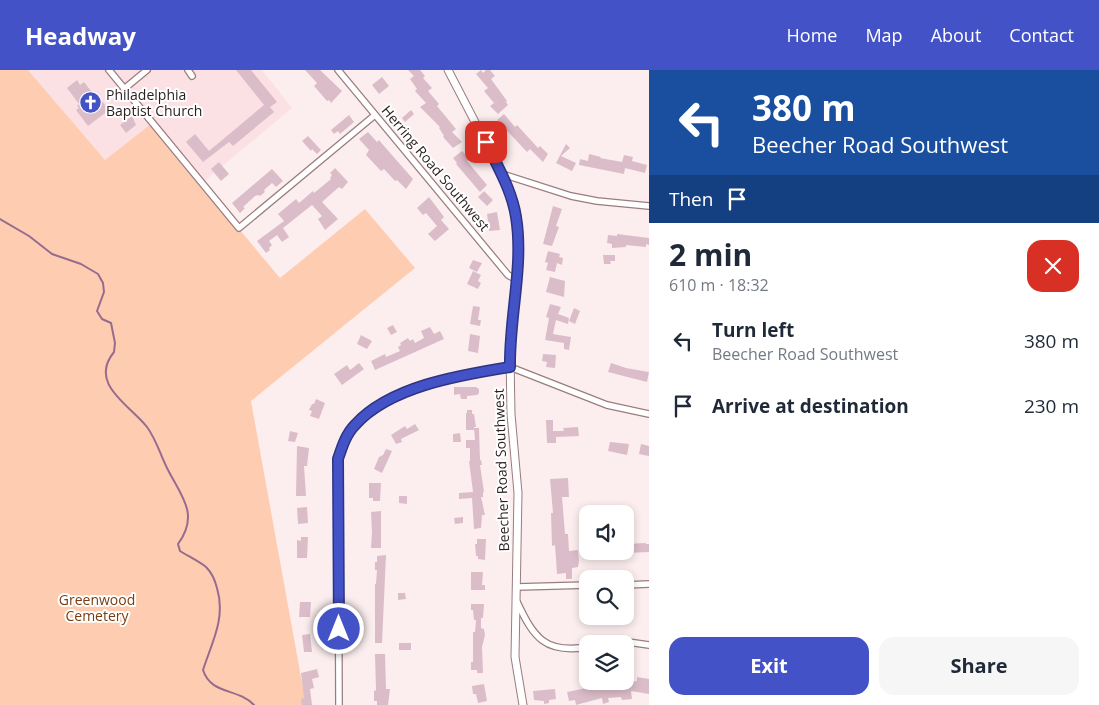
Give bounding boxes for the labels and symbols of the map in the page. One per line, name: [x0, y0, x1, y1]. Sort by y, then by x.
place label: Philadelphia Baptist Church: [106, 85, 202, 120]
church icon: Philadelphia Baptist Church: [78, 90, 102, 114]
street label: Herring Road Southwest: [378, 101, 494, 235]
pin: [465, 121, 507, 163]
street label: Beecher Road Southwest: [489, 388, 513, 552]
park label: Greenwood Cemetery: [59, 590, 135, 625]
position arrow: [312, 602, 364, 654]

